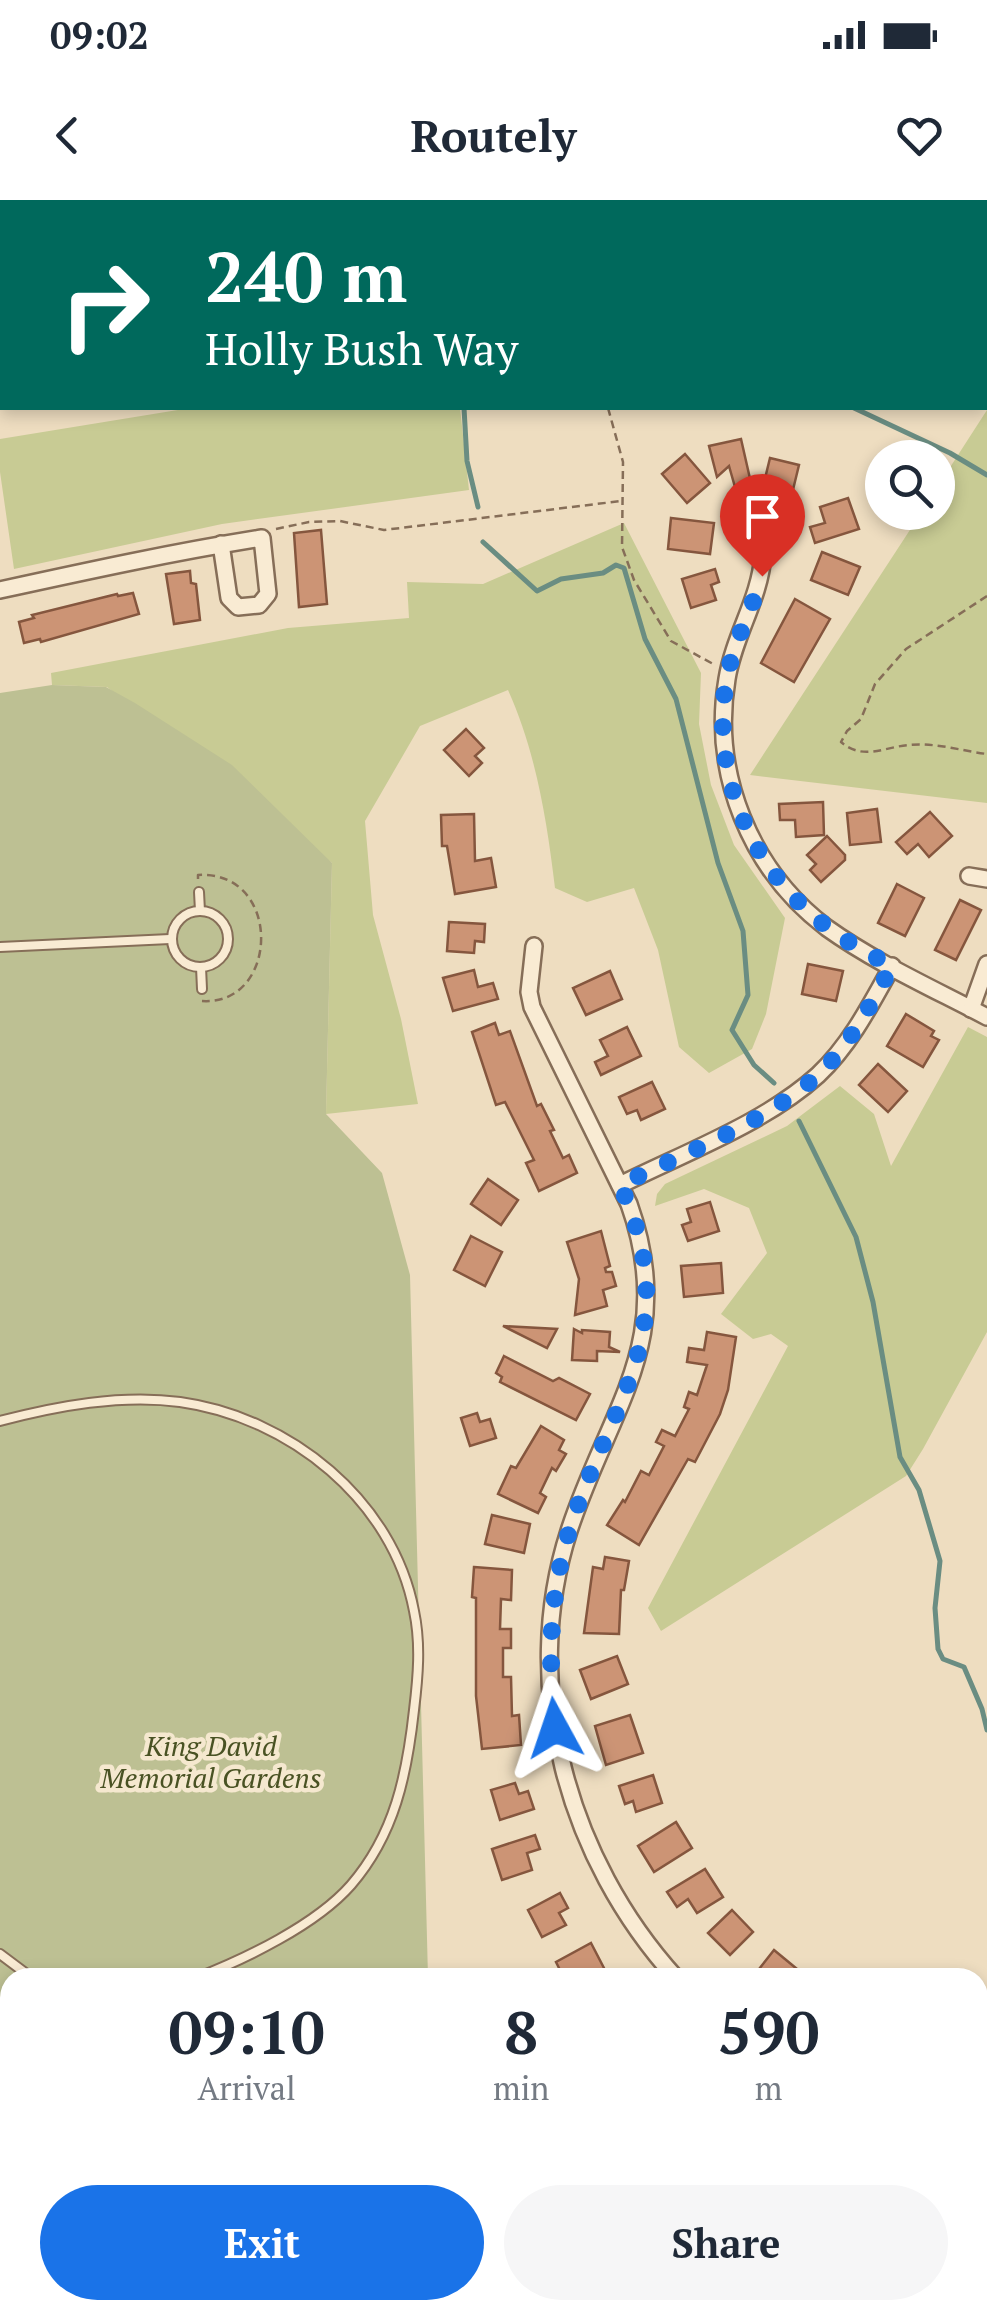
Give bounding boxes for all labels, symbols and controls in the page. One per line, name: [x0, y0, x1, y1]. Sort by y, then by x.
text: 09:02: [50, 10, 149, 60]
text: Routely: [411, 105, 576, 165]
icon: back: [40, 108, 95, 163]
icon: heart: [892, 108, 947, 163]
text: 240 m: [205, 229, 407, 322]
icon: right: [40, 240, 170, 370]
text: Holly Bush Way: [205, 318, 518, 378]
map controls: [865, 440, 955, 530]
button: search: [865, 440, 955, 530]
pin: [720, 474, 805, 577]
icon: arrive: [735, 489, 790, 544]
position arrow: [503, 1676, 607, 1780]
park label: King David Memorial Gardens: [99, 1727, 322, 1796]
text: 09:10: [168, 1992, 325, 2071]
text: 8: [504, 1992, 538, 2071]
text: 590: [718, 1992, 820, 2071]
text: Arrival: [198, 2067, 296, 2109]
text: min: [493, 2067, 549, 2109]
text: m: [755, 2067, 782, 2109]
button: Exit: [40, 2185, 484, 2300]
button: Share: [504, 2185, 948, 2300]

